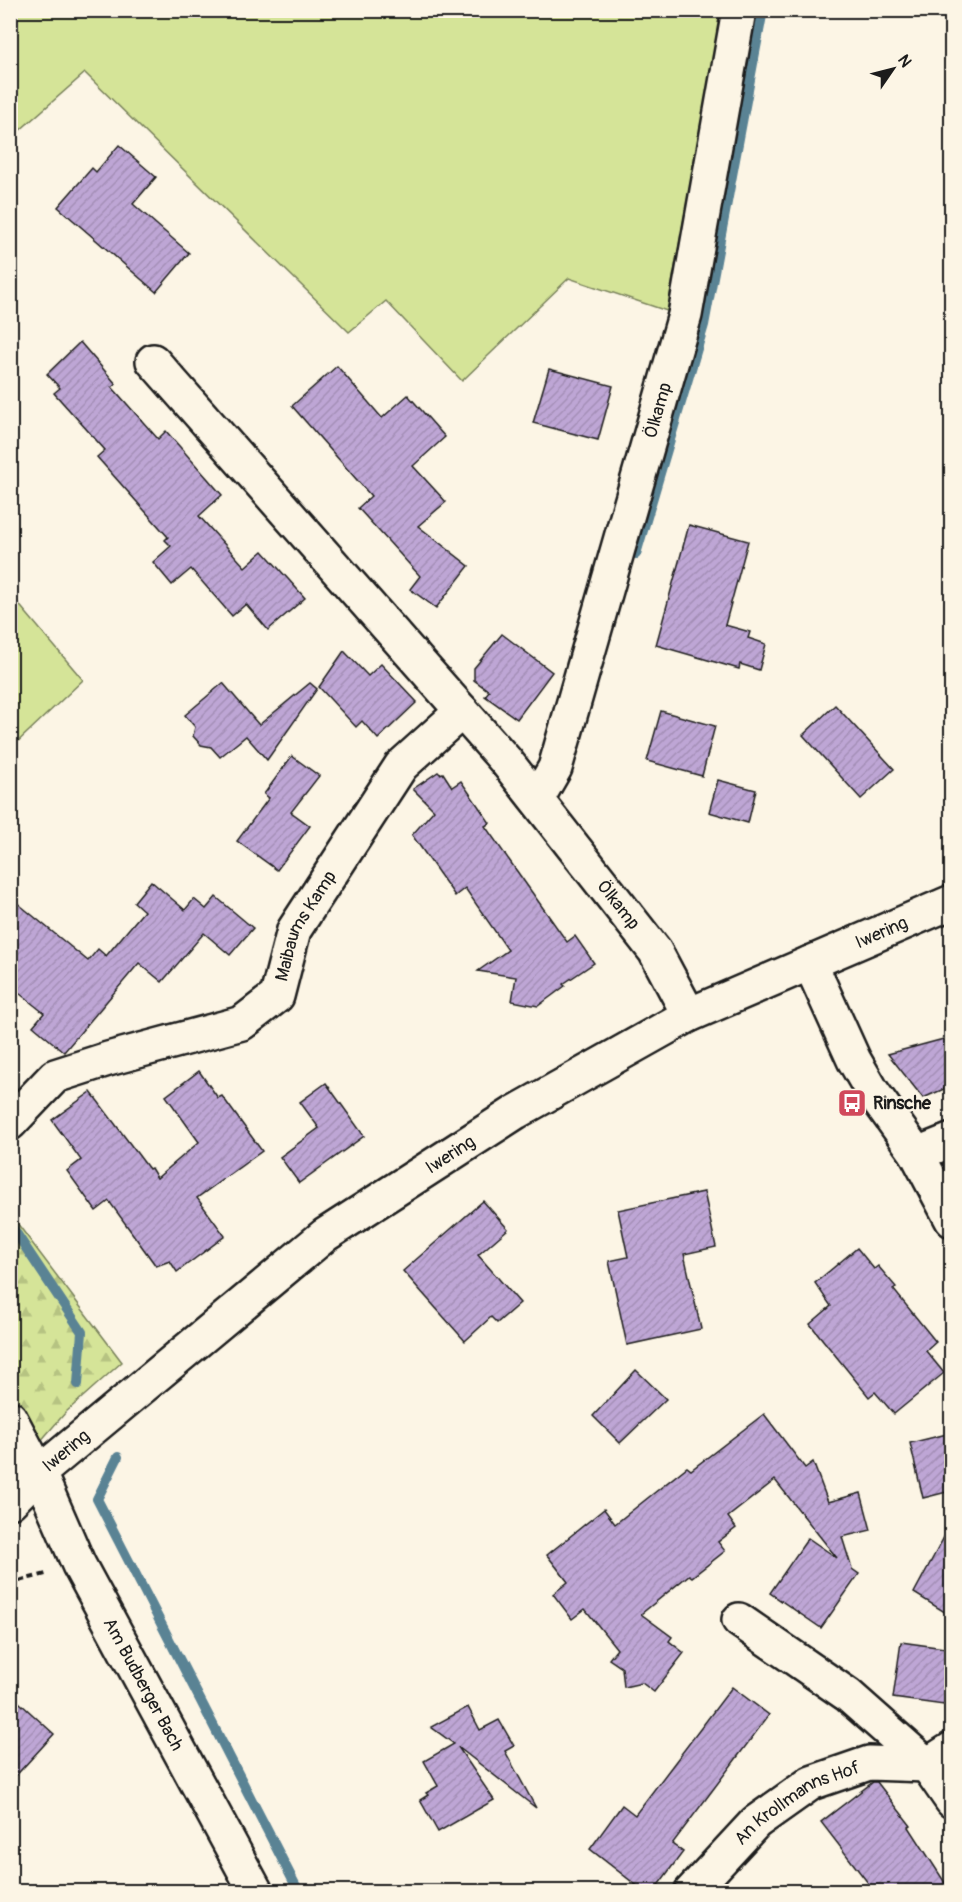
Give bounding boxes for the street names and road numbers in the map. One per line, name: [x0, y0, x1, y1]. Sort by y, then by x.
street label: Ölkamp: [639, 380, 677, 441]
street label: Maibaums Kamp: [270, 866, 342, 984]
street label: Ölkamp: [592, 875, 645, 934]
street label: Iwering: [852, 911, 911, 954]
street label: Iwering: [421, 1130, 480, 1179]
street label: Iwering: [38, 1425, 95, 1477]
street label: Am Budberger Bach: [98, 1614, 188, 1755]
street label: An Krollmanns Hof: [729, 1756, 863, 1850]

